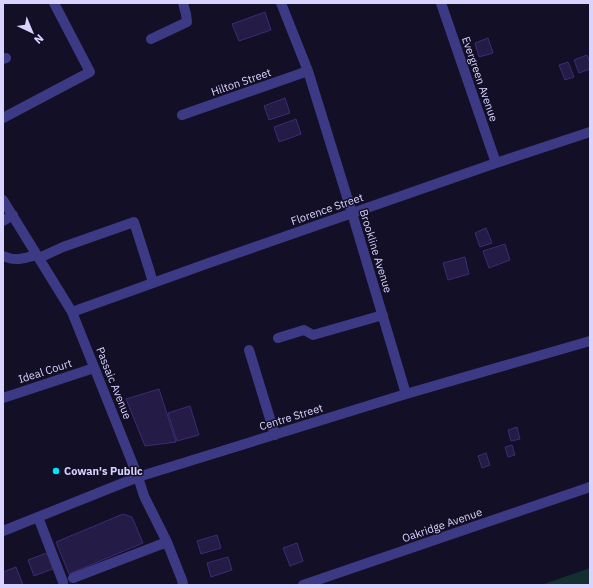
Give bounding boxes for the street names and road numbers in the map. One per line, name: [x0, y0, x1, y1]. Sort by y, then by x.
street label: Evergreen Avenue: [459, 35, 501, 123]
street label: Hilton Street: [209, 65, 273, 99]
street label: Florence Street: [289, 190, 365, 228]
street label: Brookline Avenue: [357, 208, 395, 294]
street label: Passaic Avenue: [93, 345, 135, 421]
street label: Ideal Court: [16, 356, 74, 386]
street label: Centre Street: [257, 401, 325, 433]
street label: Oakridge Avenue: [400, 505, 484, 545]

